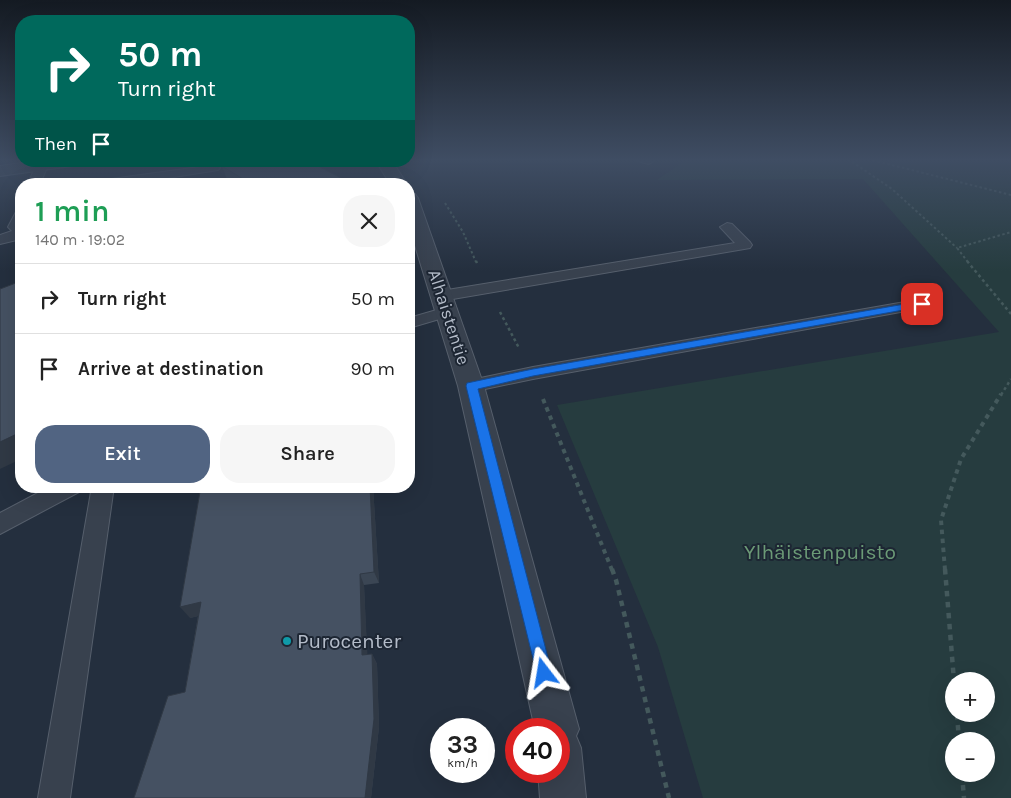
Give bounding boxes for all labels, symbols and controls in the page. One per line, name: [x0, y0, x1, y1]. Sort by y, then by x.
text: 50 m: [118, 34, 203, 75]
icon: right: [35, 35, 100, 100]
text: Turn right: [118, 76, 216, 102]
icon: arrive: [87, 130, 115, 158]
text: Then: [35, 133, 77, 155]
text: 1 min: [35, 193, 109, 229]
button: close: [343, 195, 395, 247]
text: 140 m · 19:02: [35, 230, 125, 249]
street label: Alhaistentie: [423, 266, 475, 368]
pin: [901, 283, 943, 325]
icon: right: [35, 285, 63, 313]
text: Turn right: [78, 288, 167, 310]
text: 50 m: [351, 288, 395, 310]
icon: arrive: [908, 290, 936, 318]
icon: arrive: [35, 355, 63, 383]
text: Arrive at destination: [78, 358, 264, 380]
text: 90 m: [350, 358, 395, 380]
button: Exit: [35, 425, 210, 483]
button: Share: [220, 425, 395, 483]
park label: Ylhäistenpuisto: [744, 540, 896, 564]
place label: Purocenter: [297, 629, 401, 653]
marker: Purocenter: [281, 635, 293, 647]
position arrow: [517, 646, 569, 698]
map controls: [945, 672, 995, 782]
button: +: [945, 672, 995, 722]
speed limit sign: 40: [505, 718, 570, 783]
text: 33: [447, 730, 478, 759]
button: −: [945, 732, 995, 782]
text: km/h: [447, 756, 478, 770]

